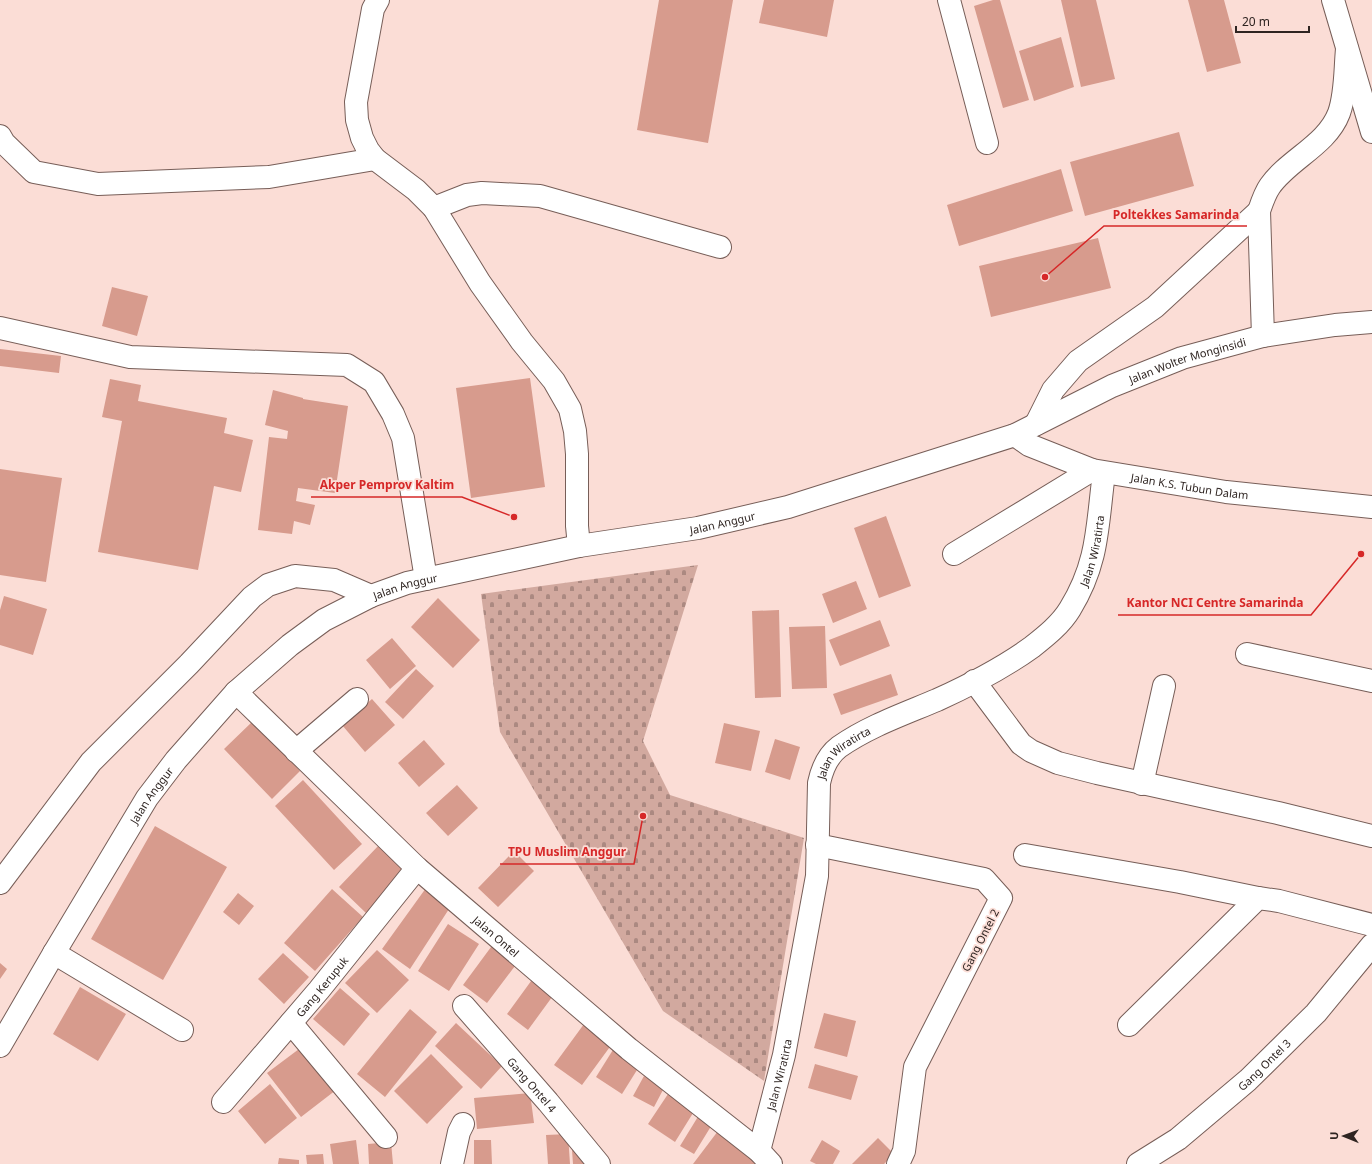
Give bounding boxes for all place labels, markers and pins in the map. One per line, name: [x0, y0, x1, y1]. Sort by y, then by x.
callout: Poltekkes Samarinda: [1104, 202, 1247, 226]
callout: Akper Pemprov Kaltim: [311, 473, 462, 497]
callout: Kantor NCI Centre Samarinda: [1118, 591, 1311, 615]
callout: TPU Muslim Anggur: [500, 840, 634, 864]

